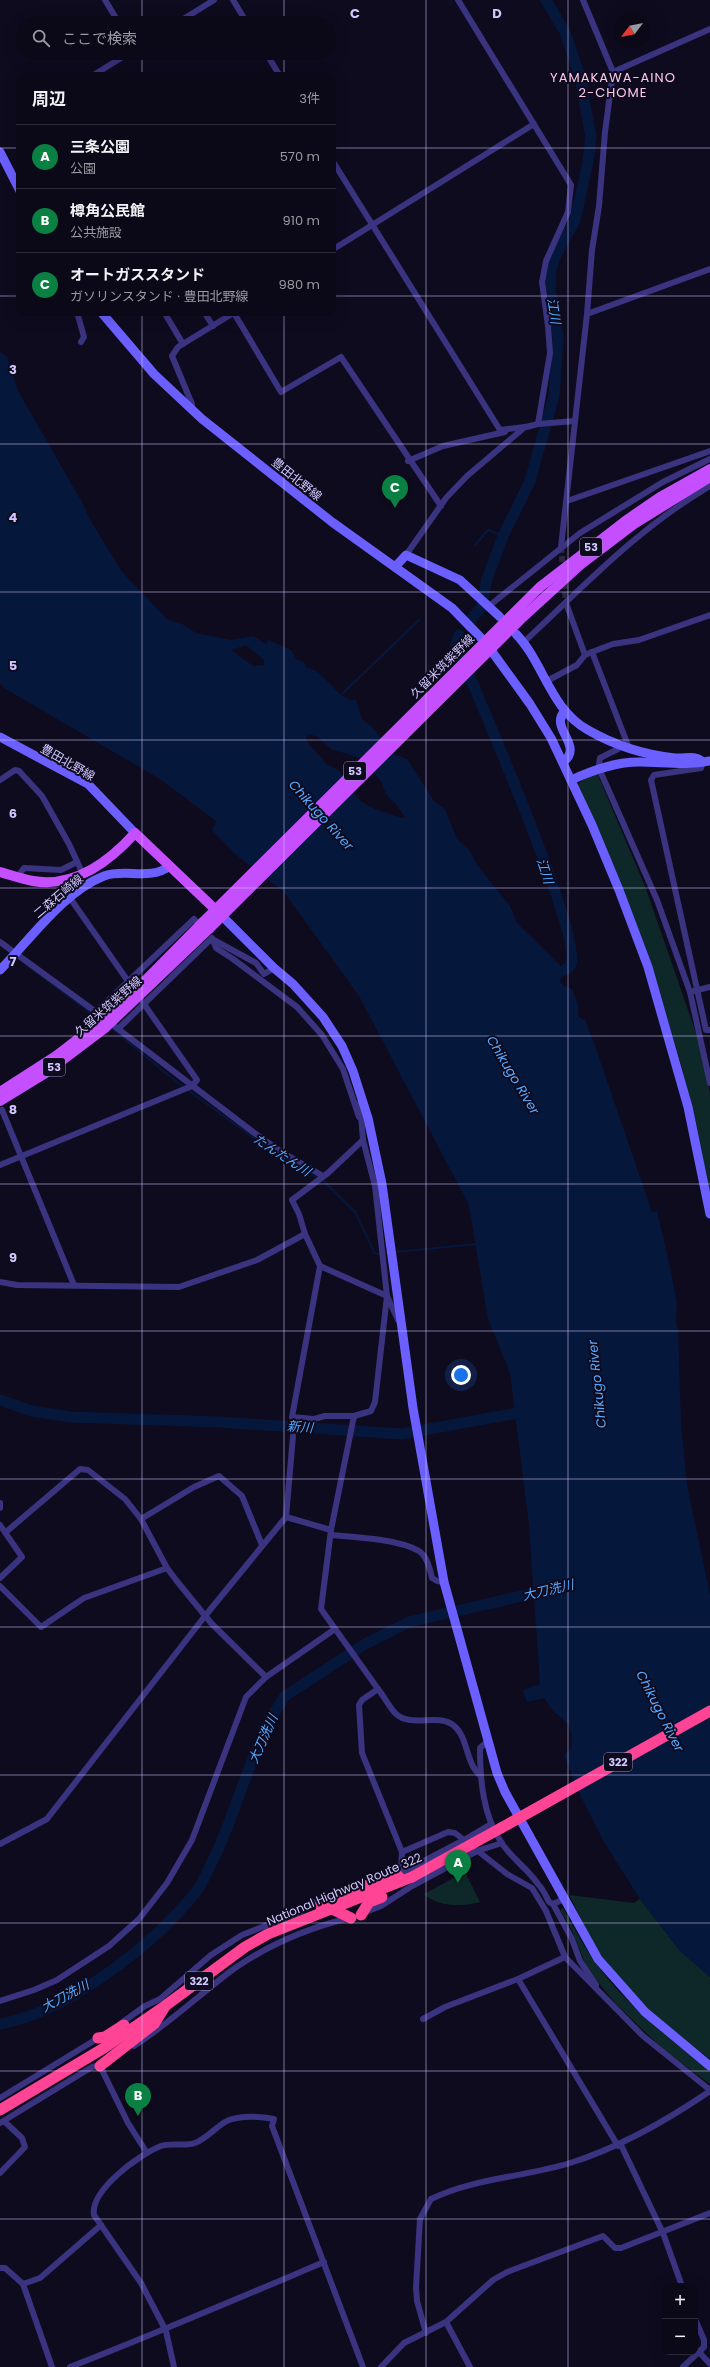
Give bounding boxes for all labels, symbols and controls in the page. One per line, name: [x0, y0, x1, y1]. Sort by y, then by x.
text: C: [350, 4, 360, 23]
text: D: [492, 4, 502, 23]
north arrow: [614, 12, 650, 48]
search box: [16, 16, 336, 60]
icon: search: [30, 27, 52, 49]
text: ここで検索: [62, 28, 137, 49]
district label: YAMAKAWA-AINO 2-CHOME: [550, 68, 676, 102]
text: 周辺: [32, 87, 66, 111]
text: 3件: [299, 89, 320, 108]
text: 三条公園: [70, 136, 130, 157]
text: A: [40, 147, 50, 166]
text: 570 m: [280, 147, 320, 166]
text: 公園: [70, 159, 96, 178]
text: 樽角公民館: [70, 200, 145, 221]
text: B: [41, 211, 49, 230]
text: 910 m: [283, 211, 320, 230]
text: 公共施設: [70, 223, 122, 242]
text: オートガススタンド: [70, 264, 205, 285]
text: C: [40, 275, 50, 294]
text: 980 m: [279, 275, 320, 294]
text: ガソリンスタンド · 豊田北野線: [70, 287, 248, 306]
water label: 江川: [543, 297, 566, 327]
text: 3: [9, 360, 17, 379]
street label: 豊田北野線: [268, 454, 326, 504]
pin: C: [382, 475, 408, 508]
text: 4: [9, 508, 18, 527]
road number: 53: [580, 538, 602, 556]
street label: 久留米筑紫野線: [406, 630, 478, 702]
text: 5: [9, 656, 17, 675]
street label: 豊田北野線: [38, 740, 98, 784]
road number: 53: [344, 762, 366, 780]
water label: Chikugo River: [284, 776, 359, 855]
text: 6: [9, 804, 17, 823]
water label: 江川: [532, 856, 559, 888]
street label: 二森石崎線: [30, 870, 86, 922]
text: 7: [10, 952, 17, 971]
street label: 久留米筑紫野線: [71, 972, 145, 1040]
water label: Chikugo River: [482, 1032, 545, 1119]
road number: 53: [43, 1058, 65, 1076]
text: 8: [9, 1100, 17, 1119]
water label: たんたん川: [250, 1129, 316, 1182]
text: 9: [9, 1248, 17, 1267]
water label: Chikugo River: [583, 1338, 611, 1429]
your location: [451, 1365, 471, 1385]
water label: 新川: [286, 1417, 316, 1438]
water label: 大刀洗川: [521, 1574, 577, 1605]
water label: Chikugo River: [631, 1667, 689, 1756]
water label: 大刀洗川: [244, 1710, 283, 1767]
road number: 322: [604, 1753, 632, 1771]
street label: National Highway Route 322: [264, 1849, 424, 1929]
pin: A: [445, 1850, 471, 1883]
road number: 322: [185, 1972, 213, 1990]
water label: 大刀洗川: [38, 1974, 94, 2017]
pin: B: [125, 2083, 151, 2116]
map controls: [662, 2283, 698, 2355]
button: +: [662, 2283, 698, 2319]
button: −: [662, 2319, 698, 2355]

